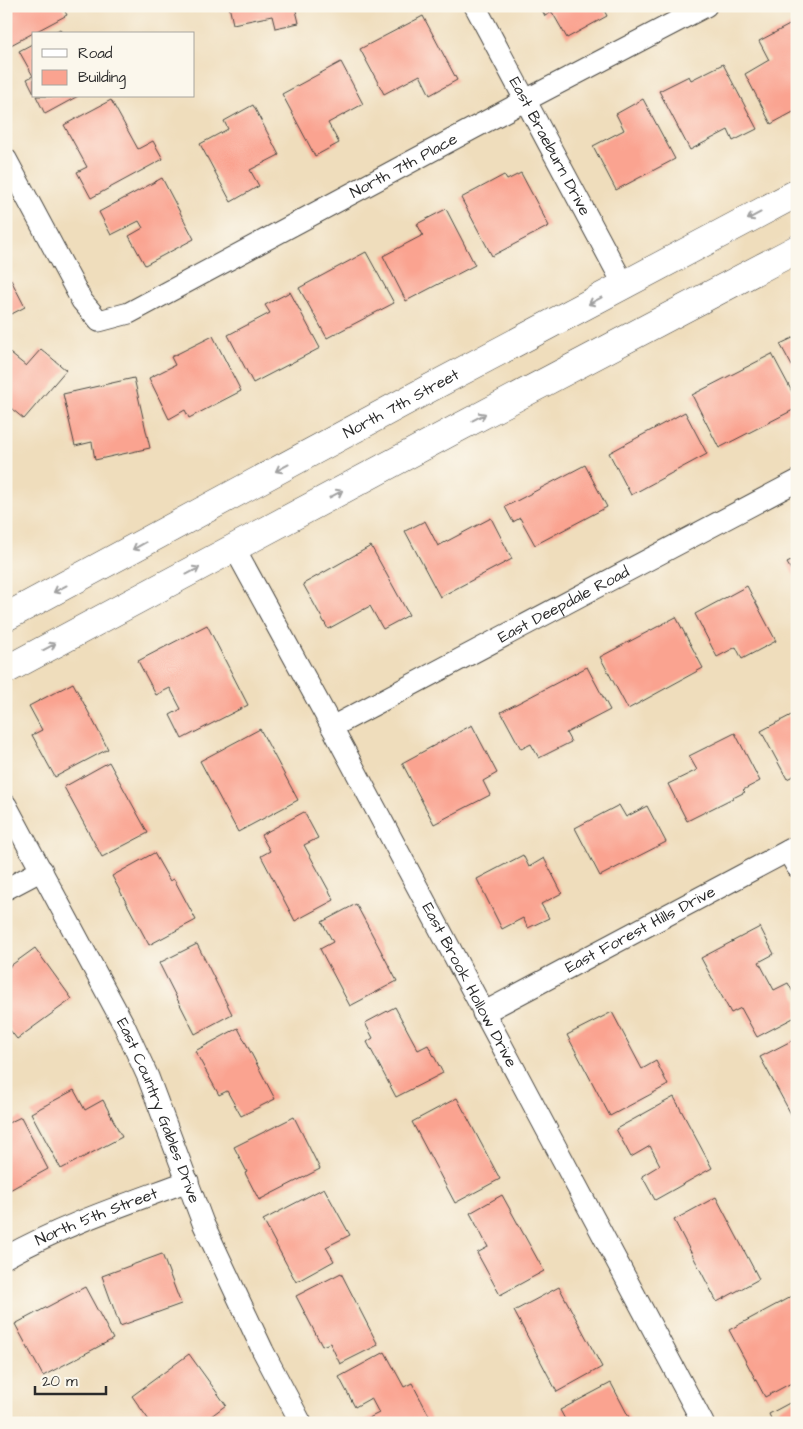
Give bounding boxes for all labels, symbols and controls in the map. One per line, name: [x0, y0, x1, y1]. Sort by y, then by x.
legend: [32, 32, 195, 98]
text: Road: [78, 43, 113, 64]
text: Building: [78, 67, 126, 89]
street label: East Braeburn Drive: [504, 73, 596, 220]
street label: North 7th Place: [346, 128, 462, 203]
one-way arrow: [746, 211, 761, 221]
one-way arrow: [588, 297, 603, 306]
street label: North 7th Street: [339, 363, 463, 444]
one-way arrow: [471, 412, 486, 421]
one-way arrow: [274, 463, 289, 473]
one-way arrow: [328, 489, 343, 498]
one-way arrow: [132, 541, 147, 551]
street label: East Deepdale Road: [494, 561, 633, 648]
one-way arrow: [185, 566, 200, 576]
one-way arrow: [53, 584, 68, 594]
one-way arrow: [42, 642, 57, 652]
street label: East Forest Hills Drive: [561, 880, 719, 978]
street label: East Brook Hollow Drive: [417, 899, 523, 1071]
street label: East Country Gables Drive: [111, 1014, 206, 1207]
street label: North 5th Street: [31, 1182, 161, 1251]
scale bar: [35, 1364, 106, 1396]
text: 20 m: [42, 1371, 78, 1392]

